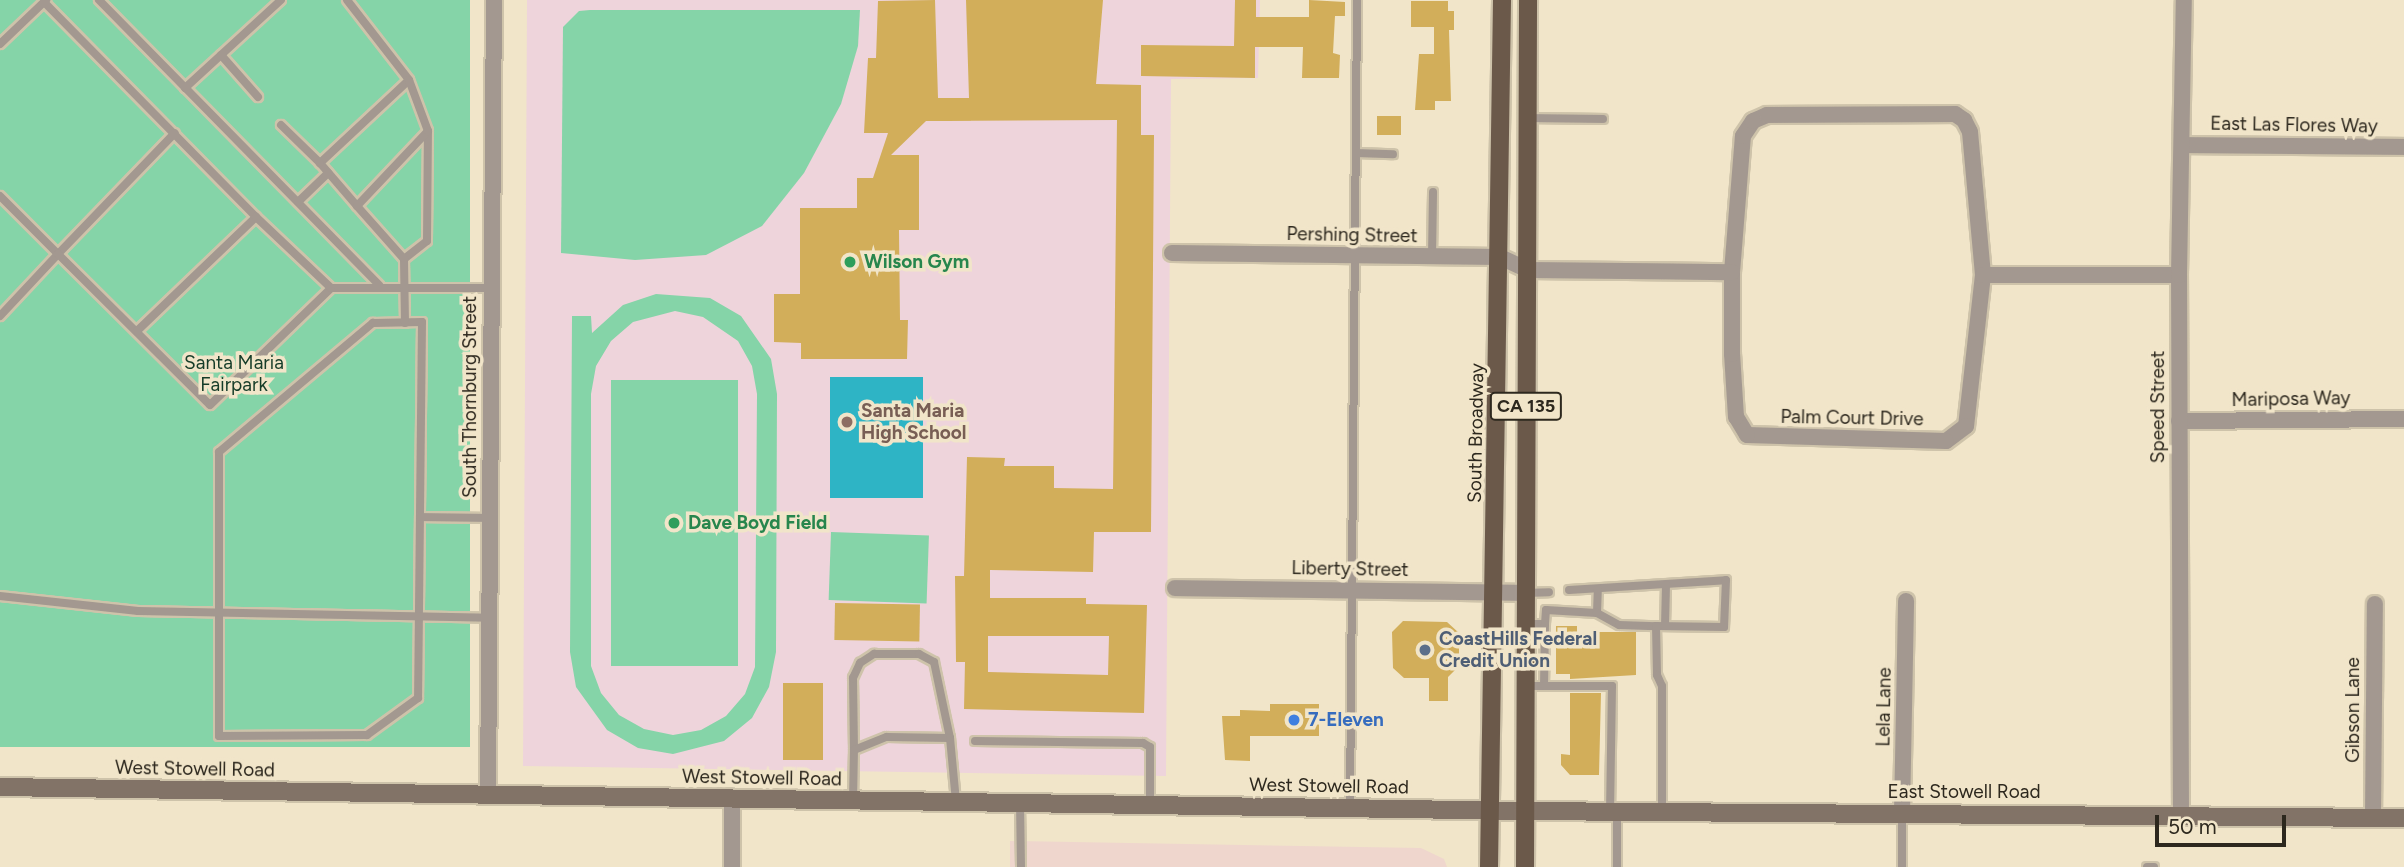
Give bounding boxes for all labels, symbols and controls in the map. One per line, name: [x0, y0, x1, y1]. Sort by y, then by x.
street label: East Las Flores Way: [2210, 112, 2378, 138]
street label: Pershing Street: [1286, 222, 1418, 248]
place label: Wilson Gym: [864, 251, 969, 273]
marker: Wilson Gym: [842, 254, 858, 270]
street label: South Thornburg Street: [459, 296, 481, 498]
street label: Speed Street: [2147, 351, 2169, 463]
park label: Santa Maria Fairpark: [184, 352, 284, 396]
street label: South Broadway: [1463, 363, 1489, 503]
street label: Mariposa Way: [2231, 387, 2351, 411]
road number: CA 135: [1489, 392, 1563, 420]
place label: Santa Maria High School: [861, 400, 966, 444]
street label: Palm Court Drive: [1780, 405, 1924, 431]
marker: Santa Maria High School: [839, 414, 855, 430]
place label: Dave Boyd Field: [688, 512, 827, 534]
marker: Dave Boyd Field: [666, 515, 682, 531]
street label: Liberty Street: [1291, 557, 1409, 581]
place label: CoastHills Federal Credit Union: [1439, 628, 1597, 672]
marker: CoastHills Federal Credit Union: [1417, 642, 1433, 658]
street label: Gibson Lane: [2342, 657, 2364, 763]
street label: Lela Lane: [1872, 667, 1896, 747]
place label: 7-Eleven: [1308, 709, 1384, 731]
marker: 7-Eleven: [1286, 712, 1302, 728]
street label: West Stowell Road: [115, 756, 275, 782]
street label: West Stowell Road: [682, 765, 842, 791]
street label: West Stowell Road: [1249, 773, 1409, 799]
street label: East Stowell Road: [1887, 781, 2041, 803]
scale bar: [2159, 800, 2290, 844]
text: 50 m: [2168, 814, 2217, 839]

